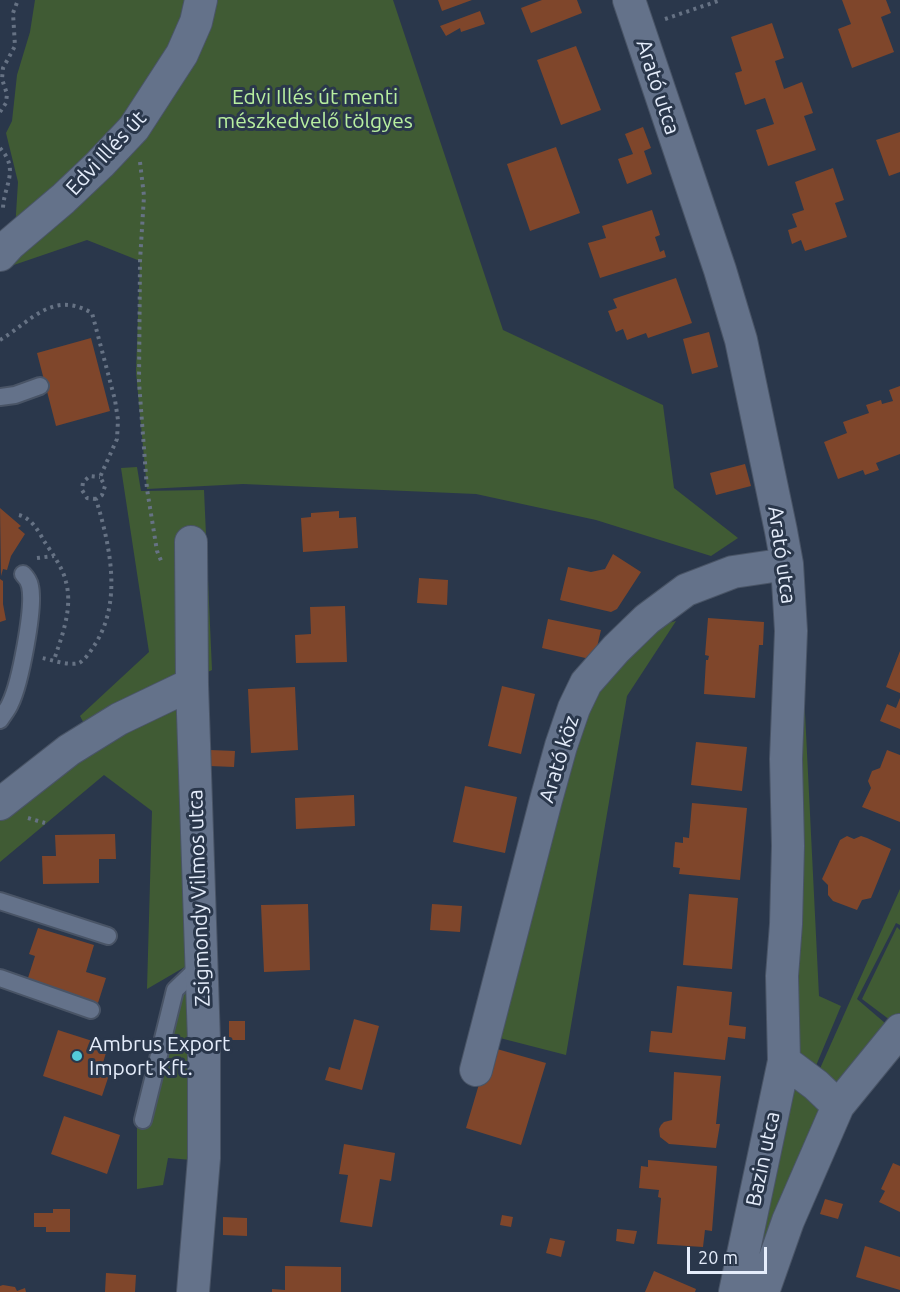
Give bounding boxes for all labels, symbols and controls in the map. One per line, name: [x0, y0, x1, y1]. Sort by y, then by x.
street label: Arató utca: [631, 36, 685, 138]
park label: Edvi Illés út menti mészkedvelő tölgyes: [217, 84, 413, 134]
street label: Edvi Illés út: [61, 106, 151, 200]
street label: Arató utca: [763, 505, 801, 605]
street label: Arató köz: [534, 712, 584, 806]
street label: Zsigmondy Vilmos utca: [183, 789, 215, 1007]
place label: Ambrus Export Import Kft.: [89, 1031, 230, 1081]
marker: Ambrus Export Import Kft.: [70, 1049, 84, 1063]
street label: Bazin utca: [741, 1109, 785, 1209]
scale bar: [690, 1235, 770, 1273]
text: 20 m: [698, 1247, 738, 1267]

